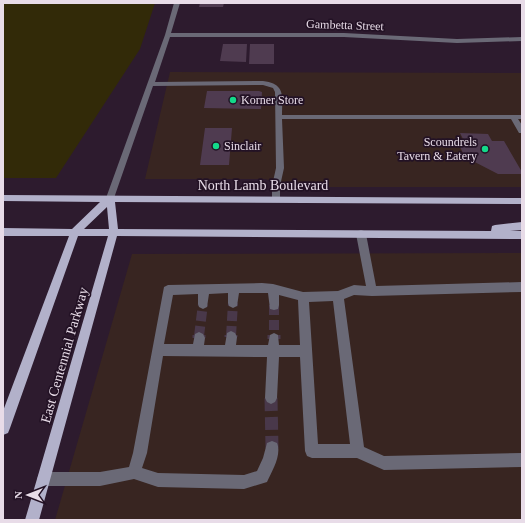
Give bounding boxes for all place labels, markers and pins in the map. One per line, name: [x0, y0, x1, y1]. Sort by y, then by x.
place label: Korner Store: [241, 93, 303, 107]
marker: Korner Store: [228, 95, 238, 105]
place label: Scoundrels Tavern & Eatery: [397, 135, 477, 163]
place label: Sinclair: [224, 139, 261, 153]
marker: Sinclair: [211, 141, 221, 151]
marker: Scoundrels Tavern & Eatery: [480, 144, 490, 154]

